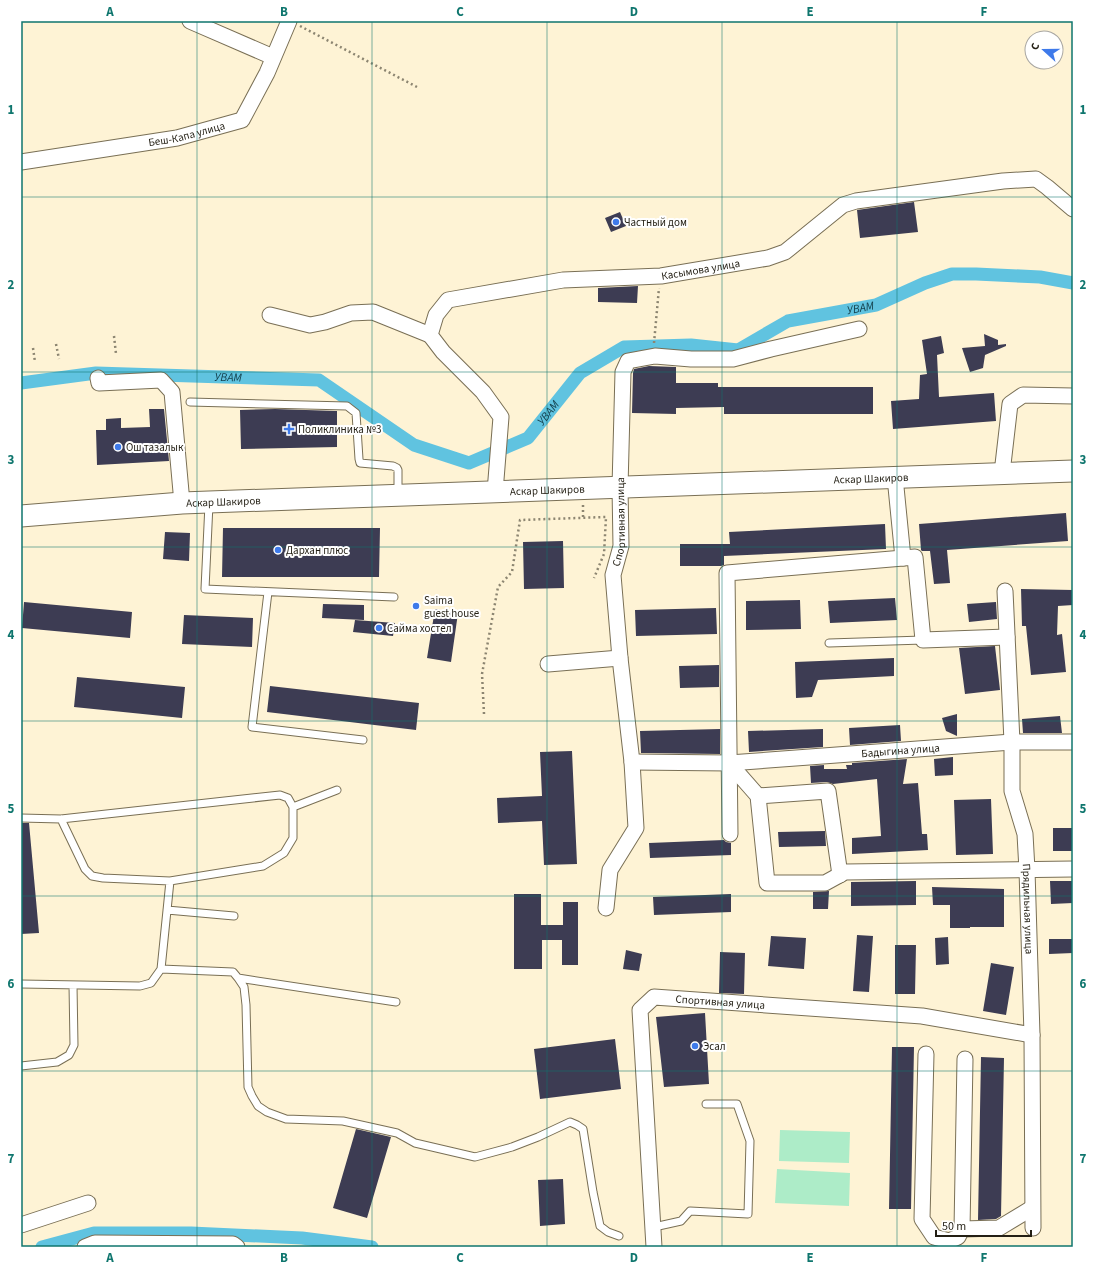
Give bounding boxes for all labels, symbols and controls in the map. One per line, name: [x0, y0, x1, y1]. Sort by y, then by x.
text: A: [105, 3, 114, 21]
text: B: [280, 3, 288, 21]
text: C: [456, 3, 464, 21]
text: D: [630, 3, 638, 21]
text: E: [806, 3, 814, 21]
text: F: [981, 3, 988, 21]
north arrow: [1024, 30, 1064, 70]
text: С: [1027, 40, 1043, 52]
text: 1: [8, 101, 15, 119]
text: 1: [1080, 101, 1087, 119]
street label: Беш-Капа улица: [147, 118, 226, 150]
place label: Частный дом: [624, 215, 687, 230]
marker: Частный дом: [611, 217, 621, 227]
street label: Касымова улица: [660, 255, 741, 283]
text: 2: [8, 276, 15, 294]
text: 2: [1080, 276, 1087, 294]
water label: УВАМ: [846, 297, 876, 319]
water label: УВАМ: [214, 368, 243, 386]
water label: УВАМ: [533, 397, 564, 429]
place label: Поликлиника №3: [298, 422, 381, 437]
marker: Поликлиника №3: [283, 423, 295, 435]
place label: Ош тазалык: [126, 440, 184, 455]
marker: Ош тазалык: [113, 442, 123, 452]
text: 3: [8, 451, 15, 469]
text: 3: [1080, 451, 1087, 469]
street label: Аскар Шакиров: [833, 469, 909, 487]
street label: Спортивная улица: [608, 477, 629, 568]
street label: Аскар Шакиров: [510, 481, 585, 499]
street label: Аскар Шакиров: [186, 493, 261, 510]
place label: Дархан плюс: [286, 543, 348, 558]
marker: Дархан плюс: [273, 545, 283, 555]
place label: Saima guest house: [424, 593, 480, 621]
marker: Saima guest house: [411, 601, 421, 611]
place label: Сайма хостел: [387, 621, 452, 636]
marker: Сайма хостел: [374, 623, 384, 633]
text: 4: [8, 626, 15, 644]
text: 4: [1080, 626, 1087, 644]
street label: Бадыгина улица: [861, 740, 940, 761]
text: 5: [8, 800, 15, 818]
text: 5: [1080, 800, 1087, 818]
street label: Прядильная улица: [1019, 863, 1037, 954]
text: 6: [8, 975, 15, 993]
text: 6: [1080, 975, 1087, 993]
street label: Спортивная улица: [675, 991, 766, 1012]
place label: Эсал: [703, 1039, 726, 1054]
marker: Эсал: [690, 1041, 700, 1051]
text: 7: [8, 1150, 15, 1168]
text: 7: [1080, 1150, 1087, 1168]
scale bar: [936, 1212, 1031, 1238]
text: 50 m: [942, 1218, 966, 1235]
text: A: [105, 1249, 114, 1267]
text: B: [280, 1249, 288, 1267]
text: C: [456, 1249, 464, 1267]
text: D: [630, 1249, 638, 1267]
text: E: [806, 1249, 814, 1267]
text: F: [981, 1249, 988, 1267]

